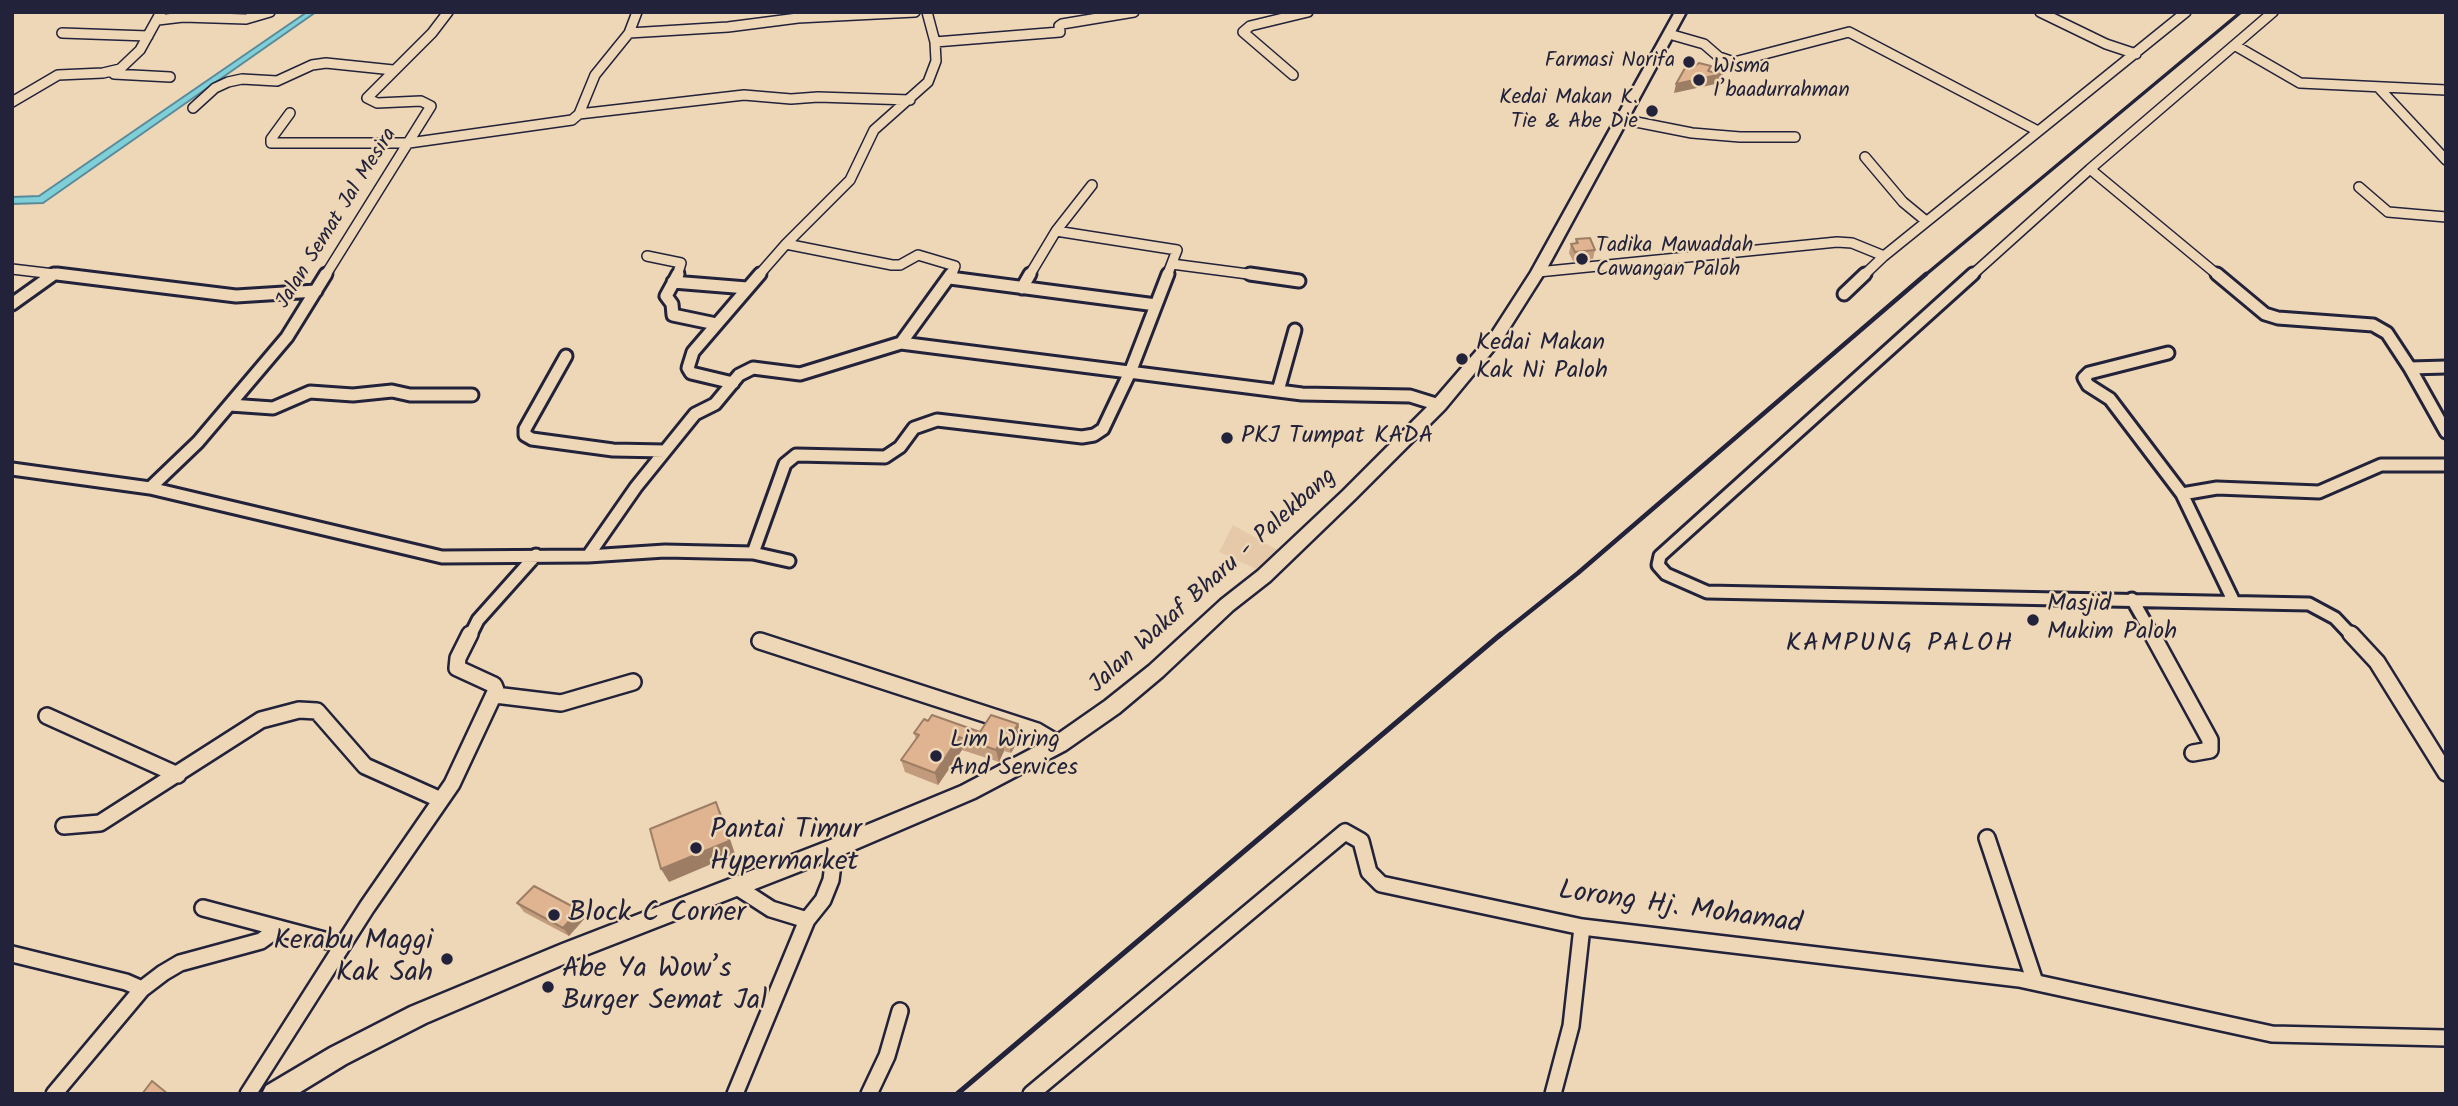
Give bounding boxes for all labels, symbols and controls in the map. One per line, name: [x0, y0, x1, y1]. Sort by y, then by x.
place label: Farmasi Norifa: [1545, 49, 1675, 75]
marker: Farmasi Norifa: [1681, 54, 1697, 70]
place label: Wisma I’baadurrahman: [1713, 55, 1850, 105]
marker: Wisma I’baadurrahman: [1691, 72, 1707, 88]
place label: Kedai Makan K. Tie & Abe Die: [1499, 86, 1638, 136]
marker: Kedai Makan K. Tie & Abe Die: [1644, 103, 1660, 119]
street label: Jalan Semat Jal Mesira: [272, 124, 404, 314]
place label: Tadika Mawaddah Cawangan Paloh: [1596, 234, 1753, 284]
marker: Tadika Mawaddah Cawangan Paloh: [1574, 251, 1590, 267]
place label: Kedai Makan Kak Ni Paloh: [1476, 331, 1608, 387]
marker: Kedai Makan Kak Ni Paloh: [1454, 351, 1470, 367]
place label: PKJ Tumpat KADA: [1241, 424, 1433, 452]
marker: PKJ Tumpat KADA: [1219, 430, 1235, 446]
street label: Jalan Wakaf Bharu - Palekbang: [1084, 463, 1344, 701]
place label: Masjid Mukim Paloh: [2047, 592, 2177, 648]
marker: Masjid Mukim Paloh: [2025, 612, 2041, 628]
district label: KAMPUNG PALOH: [1787, 630, 2013, 662]
place label: Lim Wiring And Services: [950, 728, 1078, 784]
marker: Lim Wiring And Services: [928, 748, 944, 764]
place label: Pantai Timur Hypermarket: [710, 815, 862, 881]
marker: Pantai Timur Hypermarket: [688, 840, 704, 856]
street label: Lorong Hj. Mohamad: [1556, 876, 1804, 944]
place label: Block C Corner: [568, 898, 746, 932]
marker: Block C Corner: [546, 907, 562, 923]
place label: Kerabu Maggi Kak Sah: [274, 926, 433, 992]
marker: Kerabu Maggi Kak Sah: [439, 951, 455, 967]
place label: Abe Ya Wow’s Burger Semat Jal: [562, 954, 767, 1020]
marker: Abe Ya Wow’s Burger Semat Jal: [540, 979, 556, 995]

